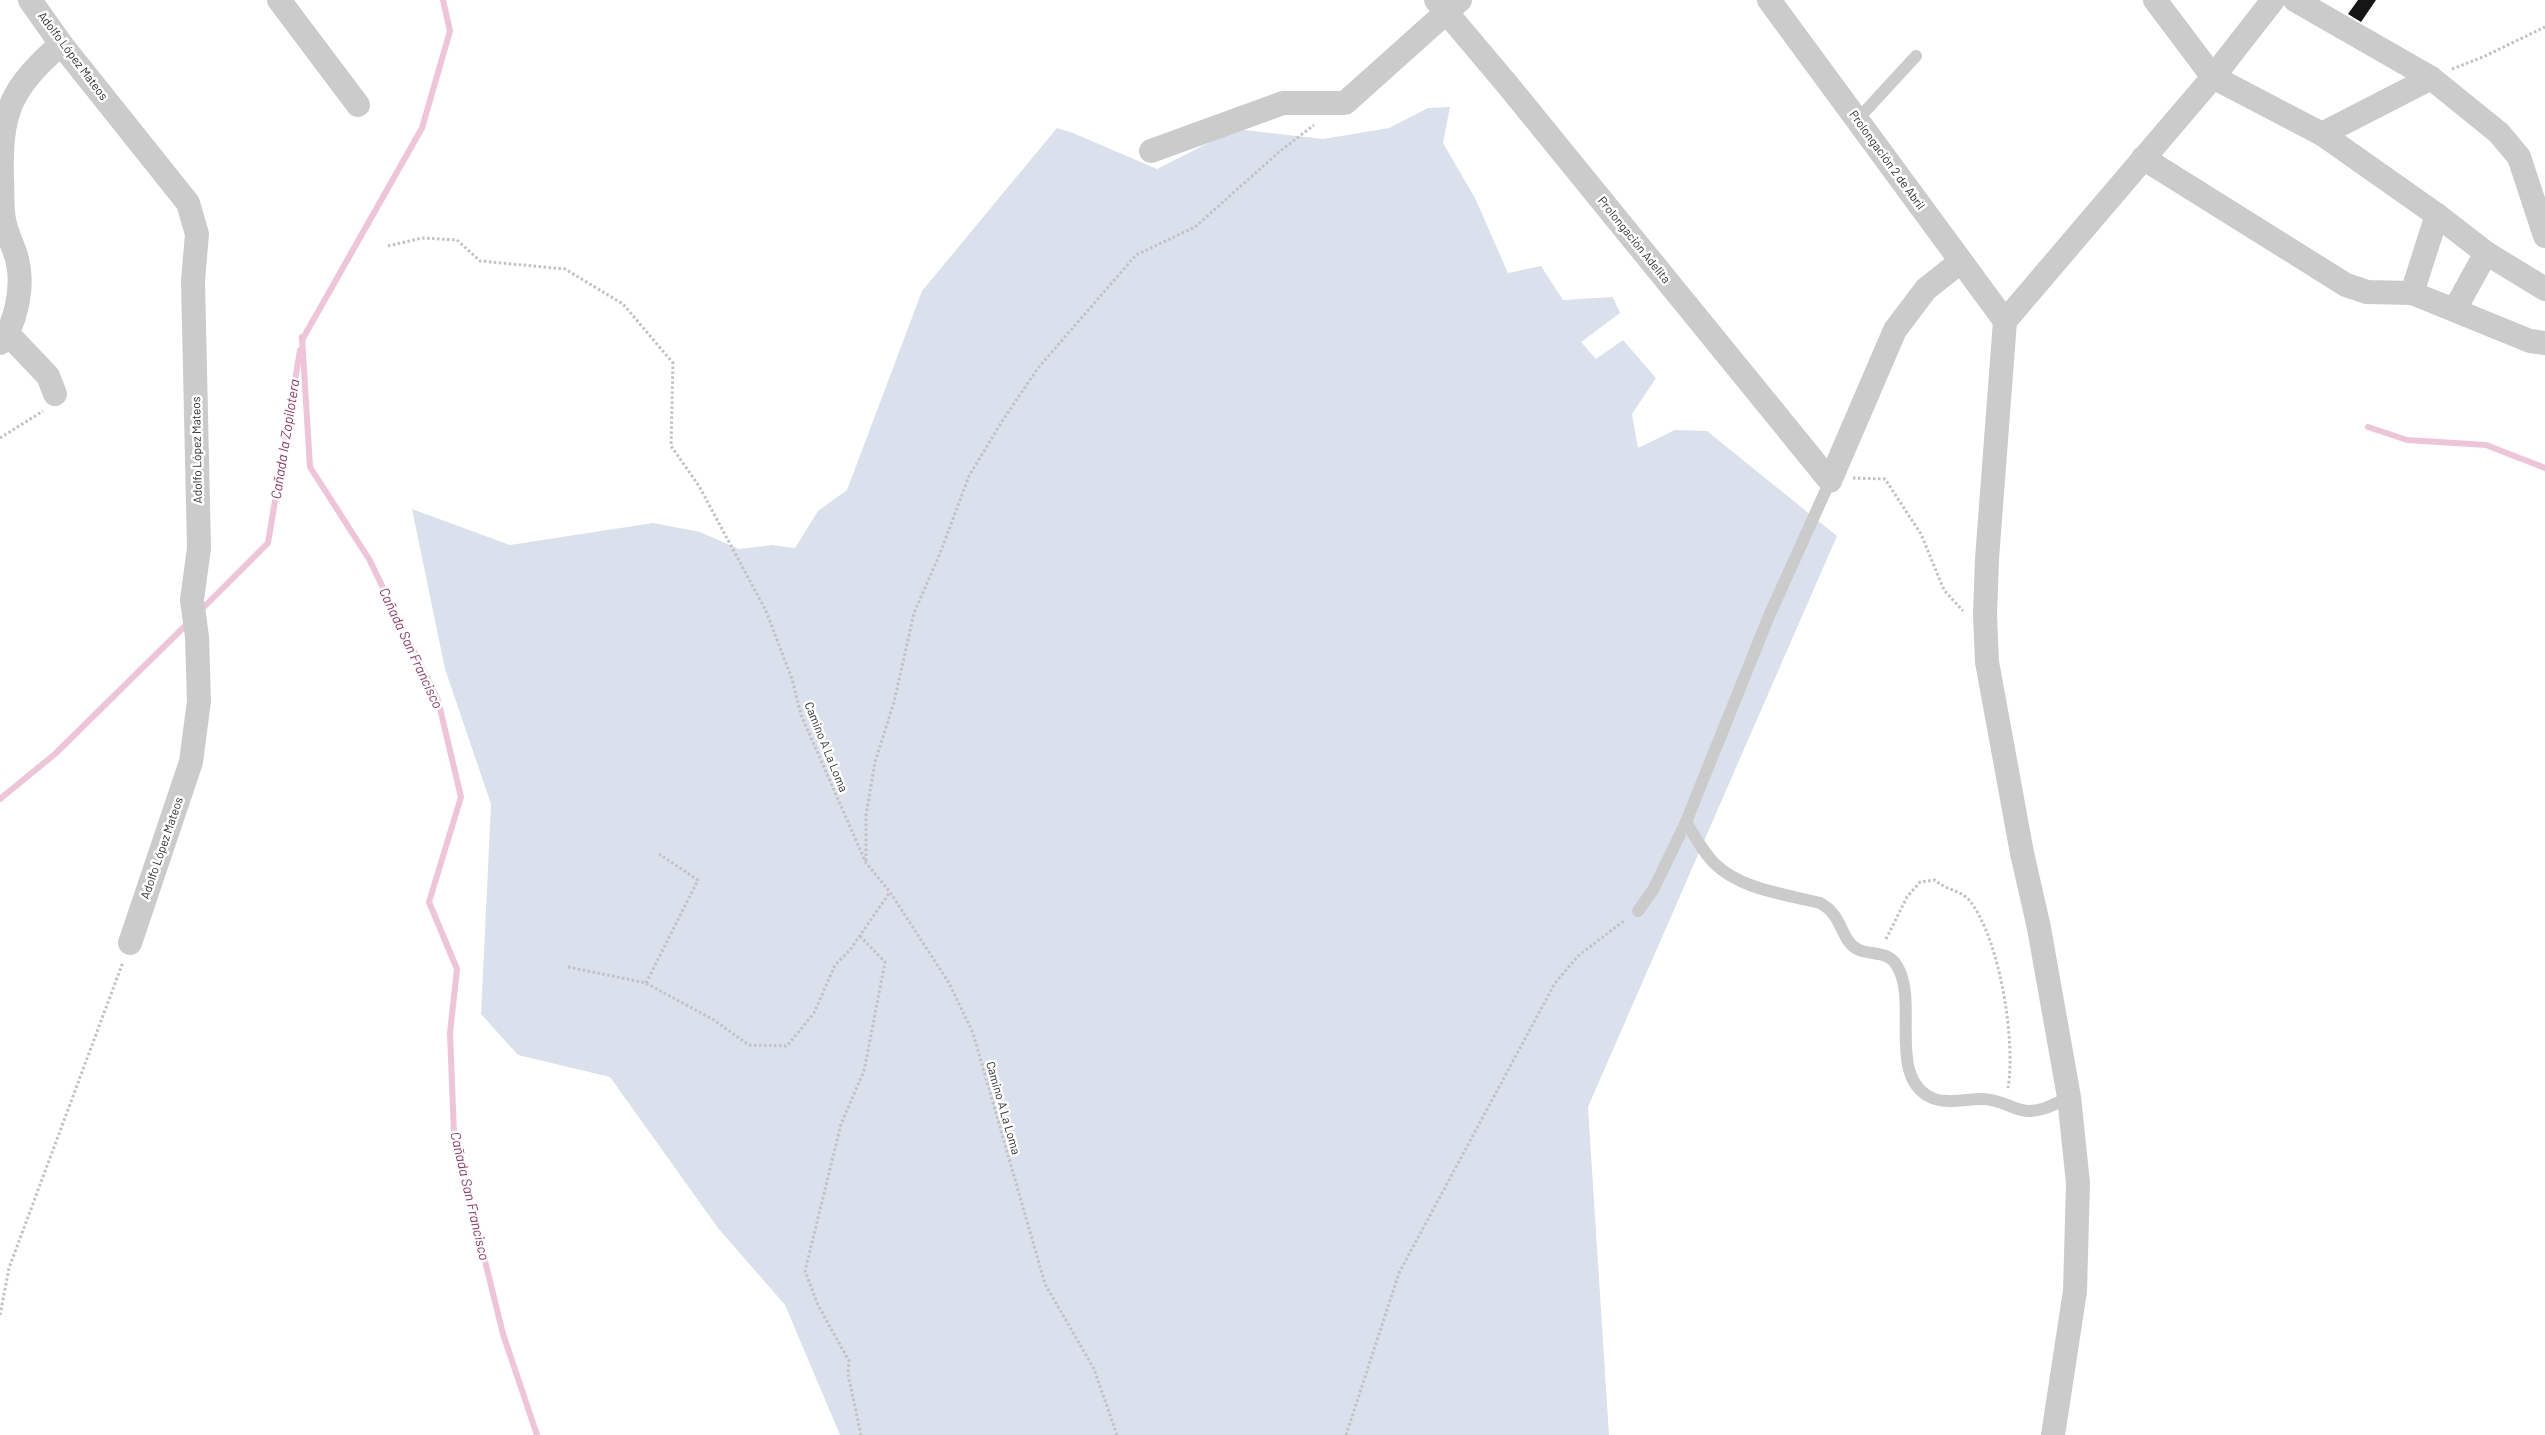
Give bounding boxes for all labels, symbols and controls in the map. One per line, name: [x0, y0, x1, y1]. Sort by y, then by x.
street label: Adolfo López Mateos: [36, 8, 112, 103]
street label: Prolongación 2 de Abril: [1847, 107, 1928, 212]
street label: Prolongación Adelita: [1596, 193, 1674, 285]
water label: Cañada la Zopilotera: [267, 378, 302, 500]
street label: Adolfo López Mateos: [188, 396, 204, 504]
water label: Cañada San Francisco: [376, 585, 447, 711]
street label: Camino A La Loma: [802, 699, 851, 794]
street label: Adolfo López Mateos: [137, 795, 185, 901]
street label: Camino A La Loma: [984, 1060, 1024, 1156]
water label: Cañada San Francisco: [447, 1130, 494, 1262]

